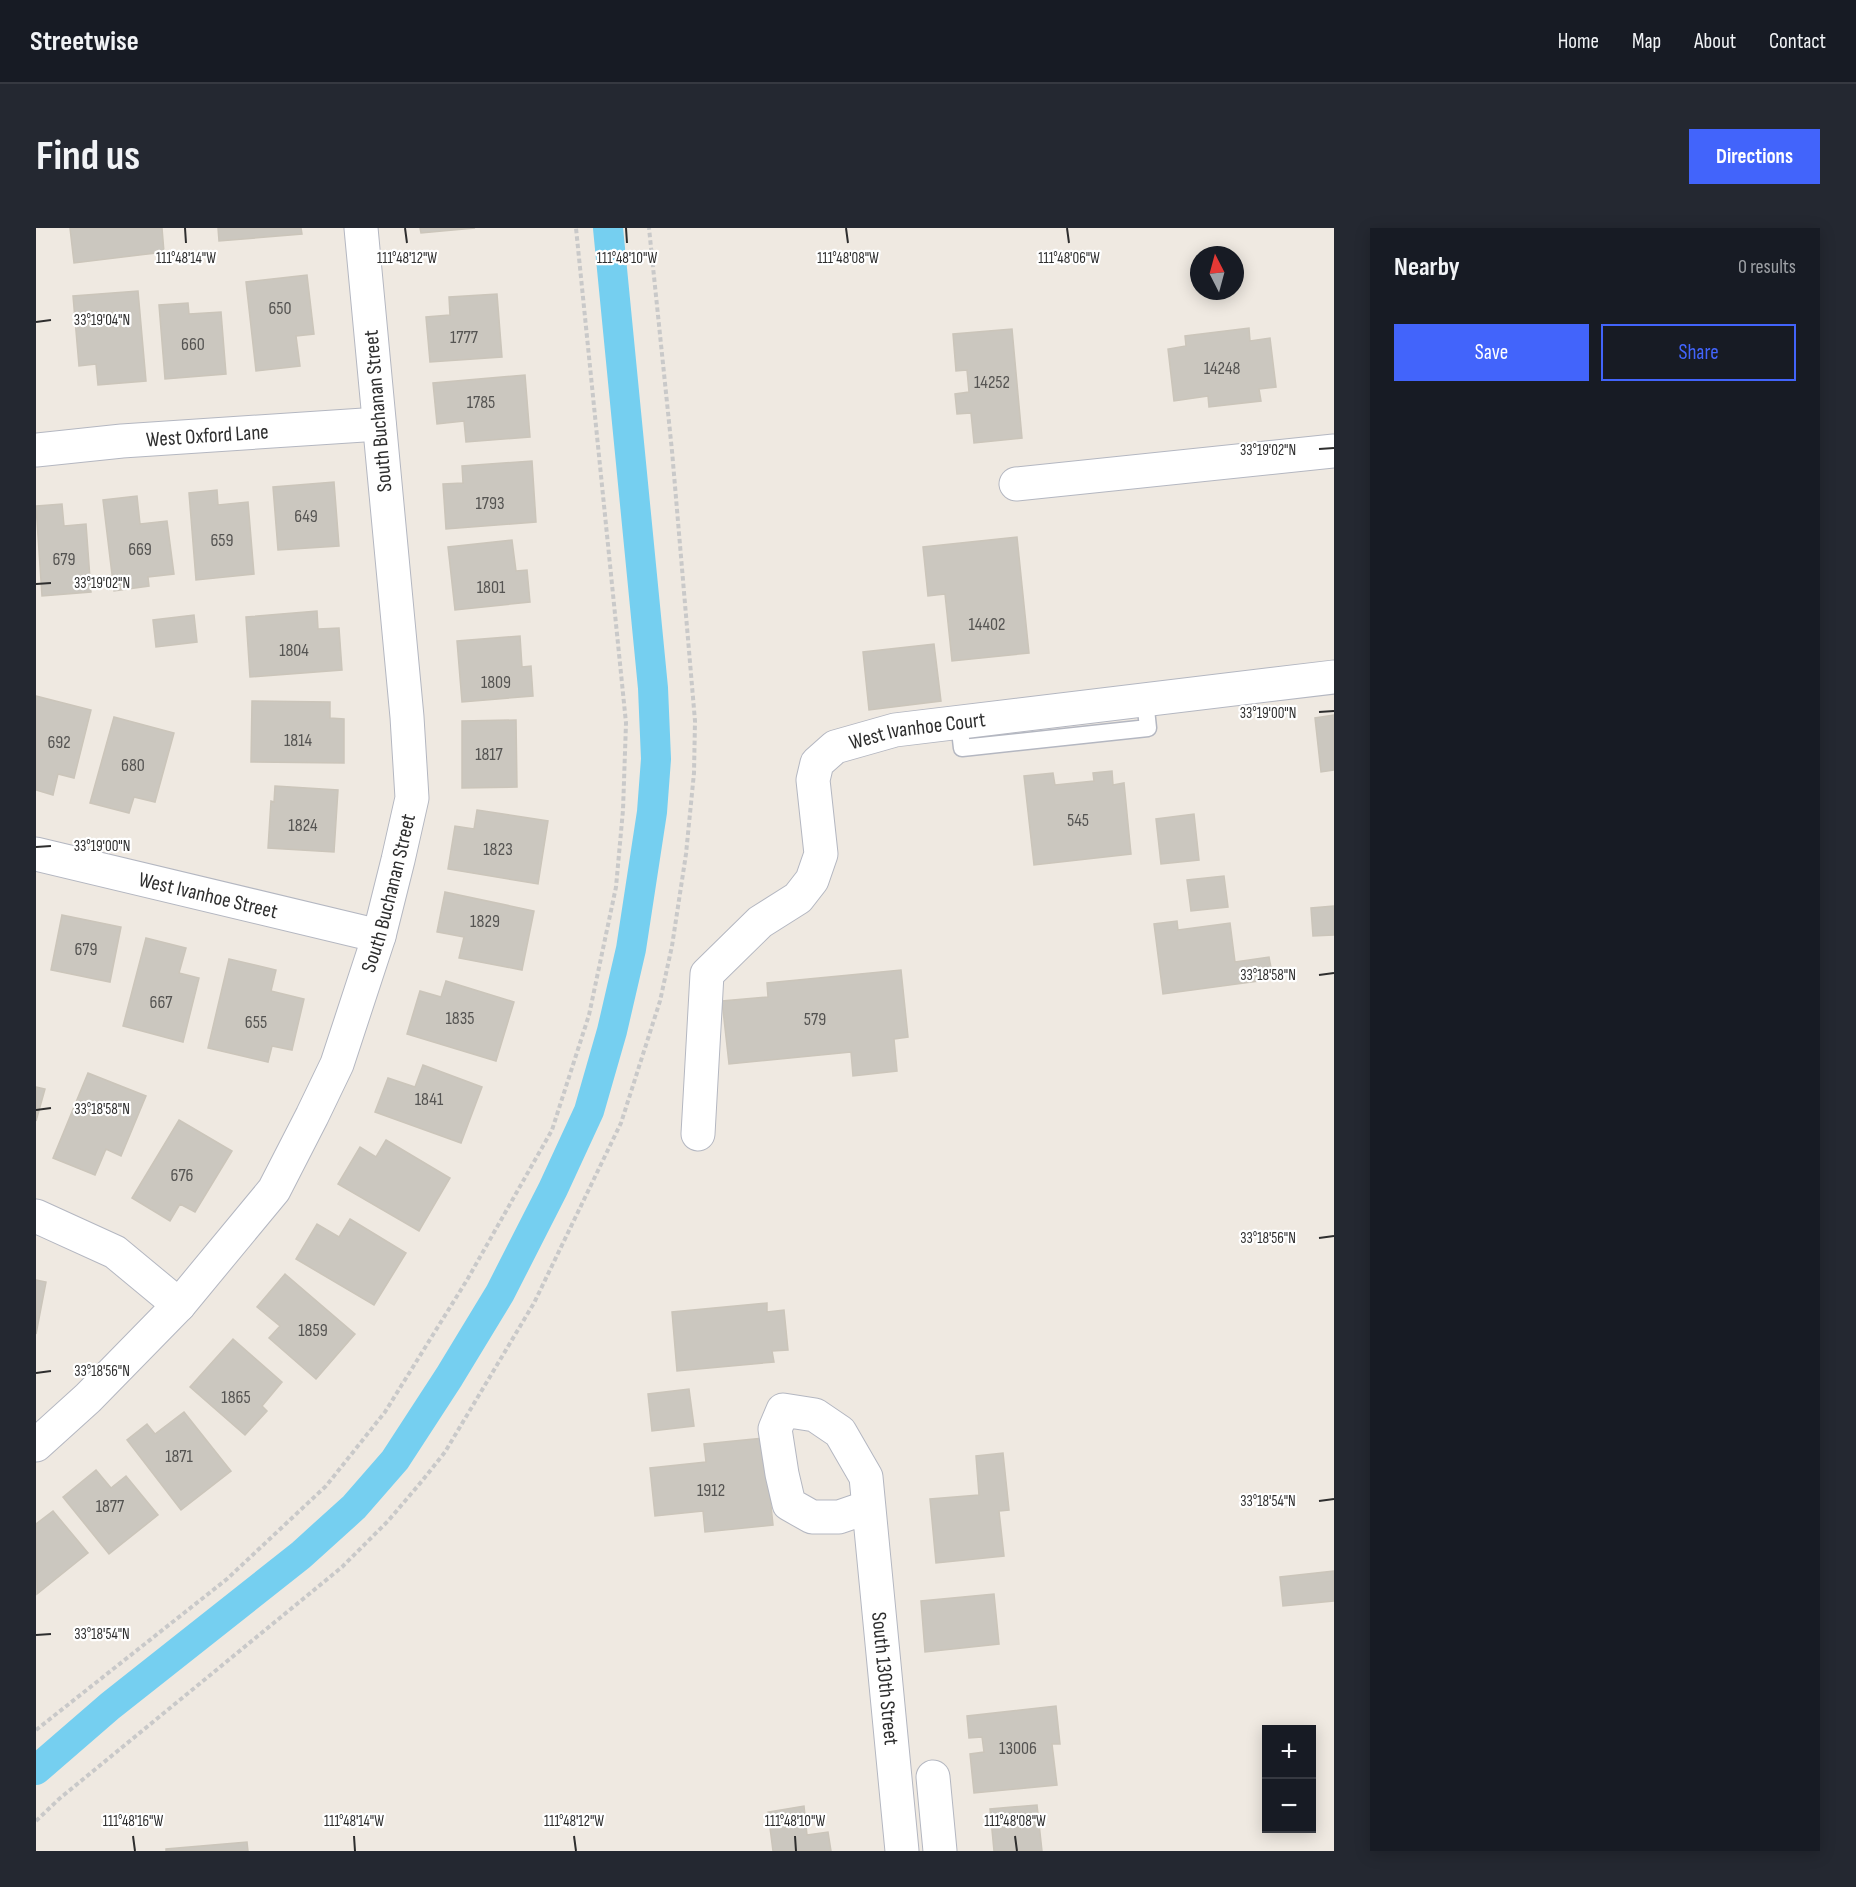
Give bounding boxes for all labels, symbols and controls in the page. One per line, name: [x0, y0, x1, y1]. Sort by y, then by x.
text: Streetwise: [30, 25, 139, 58]
text: Home: [1558, 29, 1599, 54]
text: Map: [1632, 29, 1661, 54]
text: About: [1694, 29, 1736, 54]
text: Contact: [1769, 29, 1826, 54]
button: Directions: [1689, 129, 1820, 184]
text: Find us: [36, 131, 140, 182]
north arrow: [1190, 246, 1244, 300]
text: 111°48'14"W: [156, 249, 216, 268]
text: 111°48'12"W: [377, 249, 437, 268]
text: 111°48'10"W: [597, 249, 657, 268]
text: 111°48'08"W: [817, 249, 879, 268]
text: 111°48'06"W: [1038, 249, 1100, 268]
text: Nearby: [1394, 252, 1460, 283]
text: 0 results: [1738, 255, 1796, 279]
house number: 650: [268, 298, 292, 319]
text: 33°19'04"N: [74, 311, 130, 330]
button: Save: [1394, 324, 1589, 381]
button: Share: [1601, 324, 1796, 381]
house number: 1777: [450, 327, 479, 348]
street label: South Buchanan Street: [358, 329, 398, 493]
house number: 660: [181, 334, 205, 355]
house number: 14248: [1204, 358, 1240, 379]
house number: 14252: [974, 372, 1010, 393]
house number: 1785: [467, 392, 495, 413]
street label: West Oxford Lane: [145, 419, 269, 452]
text: 33°19'02"N: [1240, 441, 1296, 460]
house number: 1793: [476, 493, 504, 514]
house number: 649: [294, 506, 318, 527]
house number: 659: [210, 530, 234, 551]
house number: 669: [128, 539, 152, 560]
house number: 679: [52, 549, 76, 570]
text: 33°19'02"N: [74, 574, 130, 593]
house number: 1801: [477, 577, 506, 598]
house number: 14402: [969, 614, 1005, 635]
house number: 1804: [279, 640, 309, 661]
house number: 1809: [481, 672, 511, 693]
text: 33°19'00"N: [1240, 704, 1296, 723]
street label: West Ivanhoe Court: [846, 707, 987, 755]
house number: 1814: [284, 730, 312, 751]
house number: 692: [47, 732, 71, 753]
house number: 1817: [475, 744, 504, 765]
house number: 680: [121, 755, 145, 776]
house number: 545: [1067, 810, 1089, 831]
street label: South Buchanan Street: [355, 811, 421, 975]
house number: 1824: [288, 815, 318, 836]
text: 33°19'00"N: [74, 837, 130, 856]
house number: 1823: [483, 839, 513, 860]
street label: West Ivanhoe Street: [136, 866, 280, 924]
house number: 1829: [470, 911, 500, 932]
house number: 679: [74, 939, 98, 960]
text: 33°18'58"N: [1240, 966, 1296, 985]
house number: 667: [150, 992, 173, 1013]
house number: 1835: [446, 1008, 474, 1029]
house number: 579: [804, 1009, 826, 1030]
house number: 655: [245, 1012, 267, 1033]
house number: 1841: [415, 1089, 444, 1110]
text: 33°18'58"N: [74, 1100, 130, 1119]
house number: 676: [171, 1165, 194, 1186]
text: 33°18'56"N: [1240, 1229, 1296, 1248]
house number: 1859: [298, 1320, 328, 1341]
text: 33°18'56"N: [74, 1362, 130, 1381]
house number: 1865: [221, 1387, 251, 1408]
house number: 1871: [165, 1446, 194, 1467]
house number: 1912: [697, 1480, 725, 1501]
text: 33°18'54"N: [1240, 1492, 1296, 1511]
house number: 1877: [96, 1496, 125, 1517]
street label: South 130th Street: [867, 1611, 904, 1746]
text: 33°18'54"N: [74, 1625, 130, 1644]
map controls: [1262, 1725, 1316, 1833]
button: +: [1262, 1725, 1316, 1779]
house number: 13006: [999, 1738, 1037, 1759]
button: −: [1262, 1779, 1316, 1833]
text: 111°48'16"W: [103, 1812, 163, 1831]
text: 111°48'14"W: [324, 1812, 384, 1831]
text: 111°48'12"W: [544, 1812, 604, 1831]
text: 111°48'10"W: [765, 1812, 825, 1831]
text: 111°48'08"W: [984, 1812, 1046, 1831]

